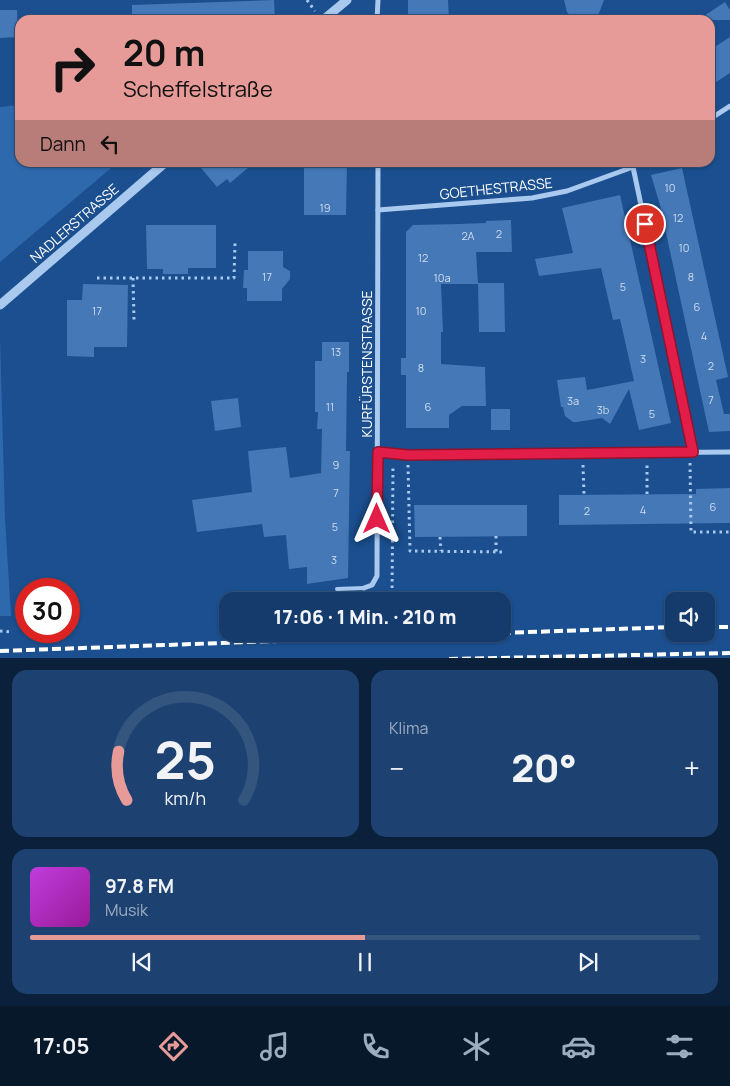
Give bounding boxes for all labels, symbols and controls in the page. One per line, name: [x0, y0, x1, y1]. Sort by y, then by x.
text: 20 m: [123, 29, 205, 77]
icon: right: [40, 35, 105, 100]
text: Scheffelstraße: [123, 74, 273, 104]
icon: left: [96, 130, 124, 158]
text: Dann: [40, 131, 86, 157]
street label: GOETHESTRASSE: [439, 173, 553, 203]
street label: NADLERSTRASSE: [26, 179, 122, 267]
house number: 10: [664, 180, 676, 195]
house number: 19: [319, 200, 331, 215]
pin: [624, 203, 666, 245]
icon: arrive: [631, 210, 659, 238]
house number: 12: [673, 210, 683, 225]
house number: 2: [496, 226, 502, 241]
house number: 2A: [461, 228, 475, 243]
house number: 10: [678, 240, 690, 255]
house number: 12: [418, 250, 428, 265]
house number: 17: [262, 269, 272, 284]
house number: 8: [688, 269, 694, 284]
house number: 10a: [433, 270, 451, 285]
house number: 5: [620, 279, 626, 294]
street label: KURFÜRSTENSTRASSE: [357, 290, 376, 438]
house number: 6: [694, 299, 701, 314]
house number: 17: [92, 303, 102, 318]
house number: 10: [415, 303, 427, 318]
house number: 4: [701, 328, 707, 343]
house number: 13: [331, 344, 341, 359]
house number: 3: [640, 351, 646, 366]
house number: 2: [708, 358, 714, 373]
house number: 8: [418, 360, 424, 375]
house number: 7: [708, 392, 714, 407]
house number: 3a: [567, 393, 579, 408]
house number: 11: [326, 399, 334, 414]
house number: 6: [425, 399, 432, 414]
house number: 3b: [597, 402, 610, 417]
house number: 5: [649, 406, 655, 421]
house number: 9: [333, 457, 340, 472]
house number: 7: [333, 485, 339, 500]
position arrow: [350, 492, 402, 544]
house number: 6: [710, 499, 717, 514]
house number: 4: [640, 502, 646, 517]
house number: 2: [584, 503, 590, 518]
house number: 5: [332, 519, 338, 534]
house number: 3: [331, 552, 337, 567]
speed limit sign: 30: [15, 578, 80, 643]
map controls: [665, 592, 715, 642]
button: sound: [665, 592, 715, 642]
text: 17:06 · 1 Min. · 210 m: [274, 604, 456, 630]
text: Klima: [389, 717, 428, 739]
text: 25: [155, 724, 216, 795]
text: 20°: [511, 741, 577, 793]
text: −: [389, 749, 404, 787]
text: +: [684, 749, 700, 787]
text: km/h: [165, 786, 206, 810]
text: 97.8 FM: [105, 873, 174, 899]
text: Musik: [105, 899, 148, 921]
icon: previous: [128, 948, 156, 976]
icon: pause: [351, 948, 379, 976]
icon: next: [574, 948, 602, 976]
icon: directions: [156, 1029, 191, 1064]
icon: music: [257, 1029, 292, 1064]
icon: phone: [358, 1029, 393, 1064]
icon: climate: [459, 1029, 494, 1064]
icon: car: [561, 1029, 596, 1064]
icon: filters: [662, 1029, 697, 1064]
text: 17:05: [33, 1031, 89, 1061]

